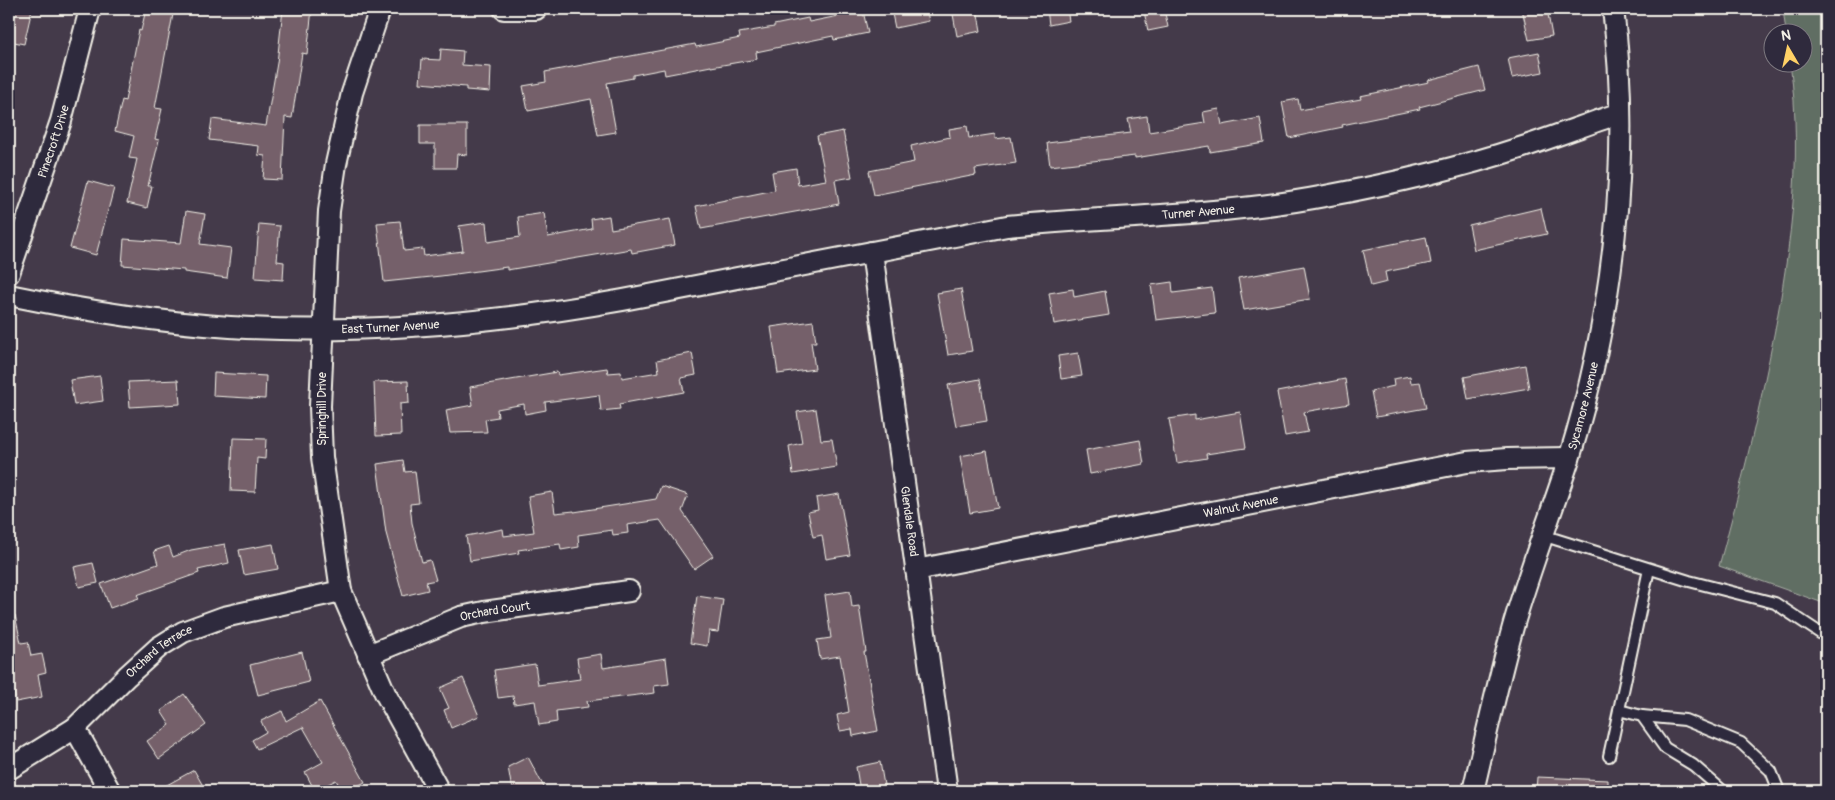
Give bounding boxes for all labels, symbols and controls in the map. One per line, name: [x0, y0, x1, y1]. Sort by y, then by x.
north arrow: [1762, 22, 1812, 72]
text: N: [1780, 27, 1792, 45]
street label: Pinecroft Drive: [35, 103, 73, 180]
street label: Turner Avenue: [1161, 202, 1235, 223]
street label: East Turner Avenue: [341, 317, 440, 337]
street label: Sycamore Avenue: [1565, 360, 1602, 452]
street label: Springhill Drive: [315, 372, 330, 446]
street label: Glendale Road: [897, 485, 921, 558]
street label: Walnut Avenue: [1202, 492, 1280, 521]
street label: Orchard Court: [459, 598, 531, 625]
street label: Orchard Terrace: [123, 622, 194, 681]

